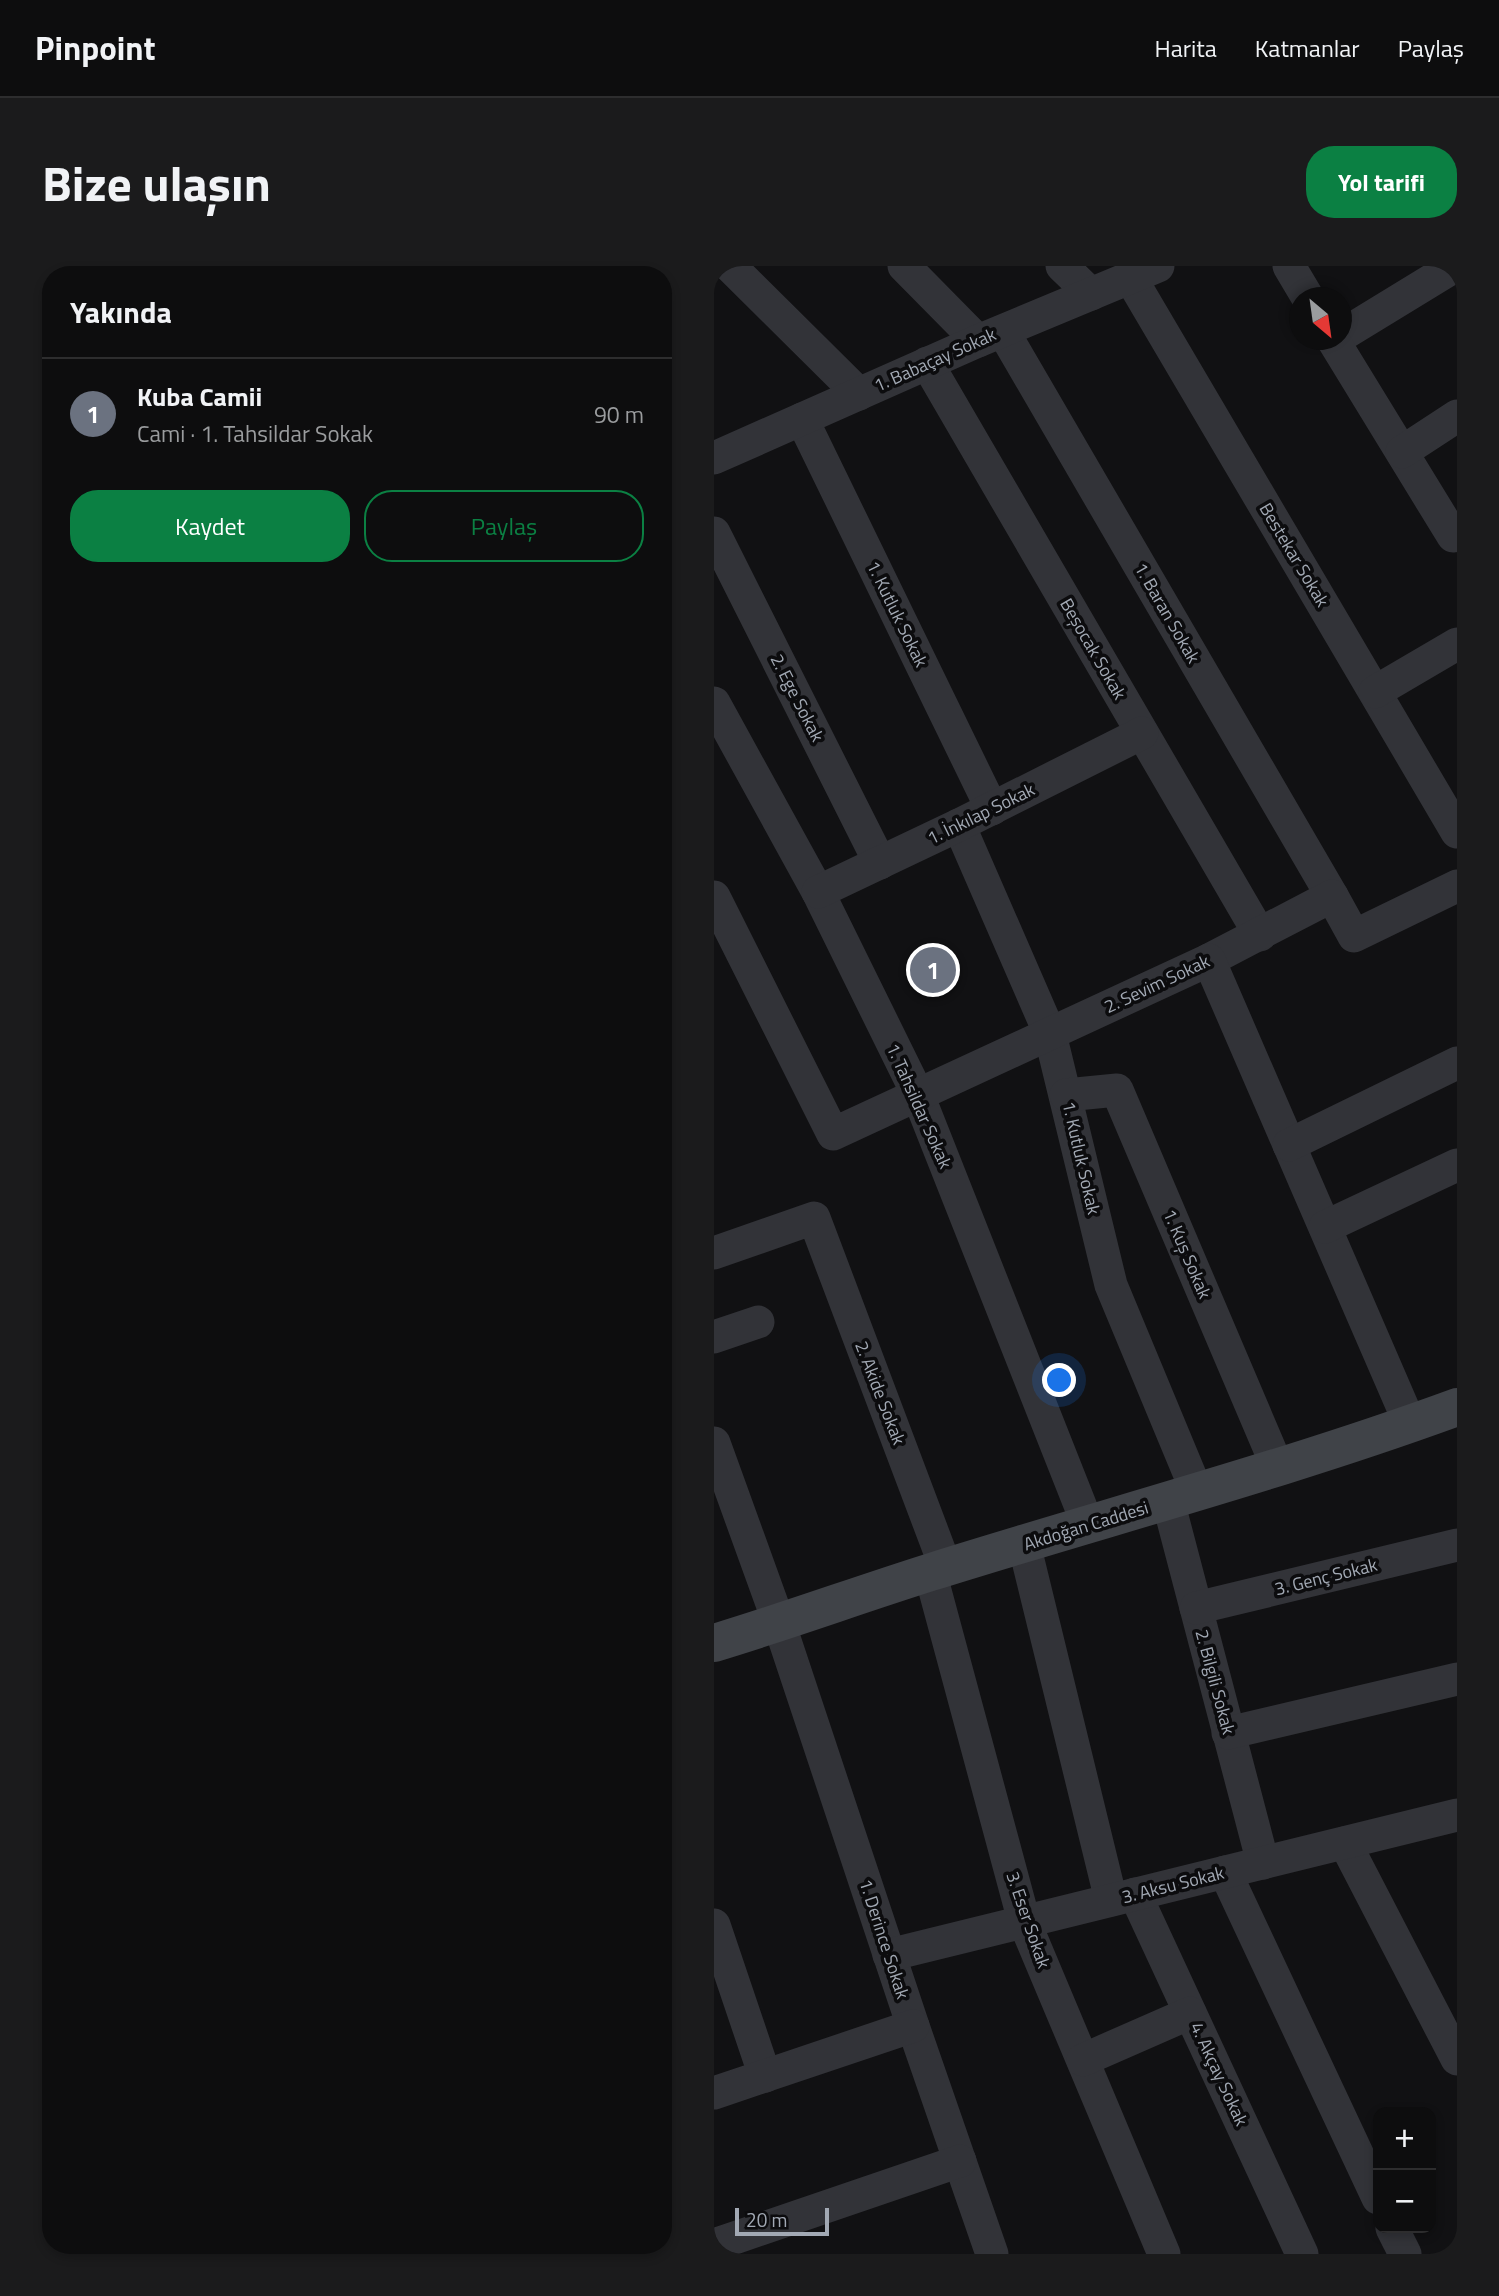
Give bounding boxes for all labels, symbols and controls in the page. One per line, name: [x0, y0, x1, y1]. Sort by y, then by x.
text: Pinpoint: [35, 23, 155, 73]
text: Harita: [1154, 30, 1217, 66]
text: Katmanlar: [1255, 30, 1360, 66]
text: Paylaş: [1398, 30, 1464, 66]
text: Bize ulaşın: [42, 145, 271, 220]
button: Yol tarifi: [1306, 146, 1457, 218]
north arrow: [1289, 287, 1352, 350]
text: Yakında: [70, 289, 172, 335]
street label: 1. Babaçay Sokak: [869, 320, 1001, 399]
text: Kuba Camii: [137, 377, 262, 416]
text: 1: [87, 397, 99, 432]
text: 90 m: [594, 397, 644, 432]
text: Cami · 1. Tahsildar Sokak: [137, 416, 373, 451]
button: Kaydet: [70, 490, 350, 562]
button: Paylaş: [364, 490, 644, 562]
street label: Bestekar Sokak: [1253, 498, 1336, 612]
street label: 1. Kutluk Sokak: [860, 556, 935, 672]
street label: 1. Baran Sokak: [1128, 557, 1207, 668]
street label: Beşocak Sokak: [1053, 593, 1134, 705]
street label: 2. Ege Sokak: [764, 649, 831, 747]
street label: 1. İnkılap Sokak: [922, 776, 1039, 851]
pin: 1: [910, 944, 956, 996]
street label: 2. Sevim Sokak: [1100, 947, 1214, 1020]
street label: 1. Tahsildar Sokak: [880, 1039, 959, 1173]
street label: 1. Kutluk Sokak: [1055, 1099, 1108, 1218]
street label: 1. Kuş Sokak: [1156, 1205, 1219, 1303]
street label: 2. Akide Sokak: [848, 1337, 913, 1449]
your location: [1042, 1363, 1076, 1397]
street label: Akdoğan Caddesi: [1020, 1494, 1152, 1557]
street label: 3. Genç Sokak: [1272, 1551, 1380, 1602]
street label: 2. Bilgili Sokak: [1188, 1626, 1243, 1738]
street label: 3. Aksu Sokak: [1119, 1859, 1227, 1910]
street label: 3. Eser Sokak: [999, 1868, 1058, 1972]
street label: 1. Derince Sokak: [852, 1875, 917, 2003]
street label: 4. Akçay Sokak: [1184, 2017, 1255, 2131]
map controls: [1373, 2107, 1436, 2233]
button: +: [1373, 2107, 1436, 2170]
button: −: [1373, 2170, 1436, 2233]
scale bar: [735, 2205, 830, 2237]
text: 20 m: [746, 2205, 787, 2234]

